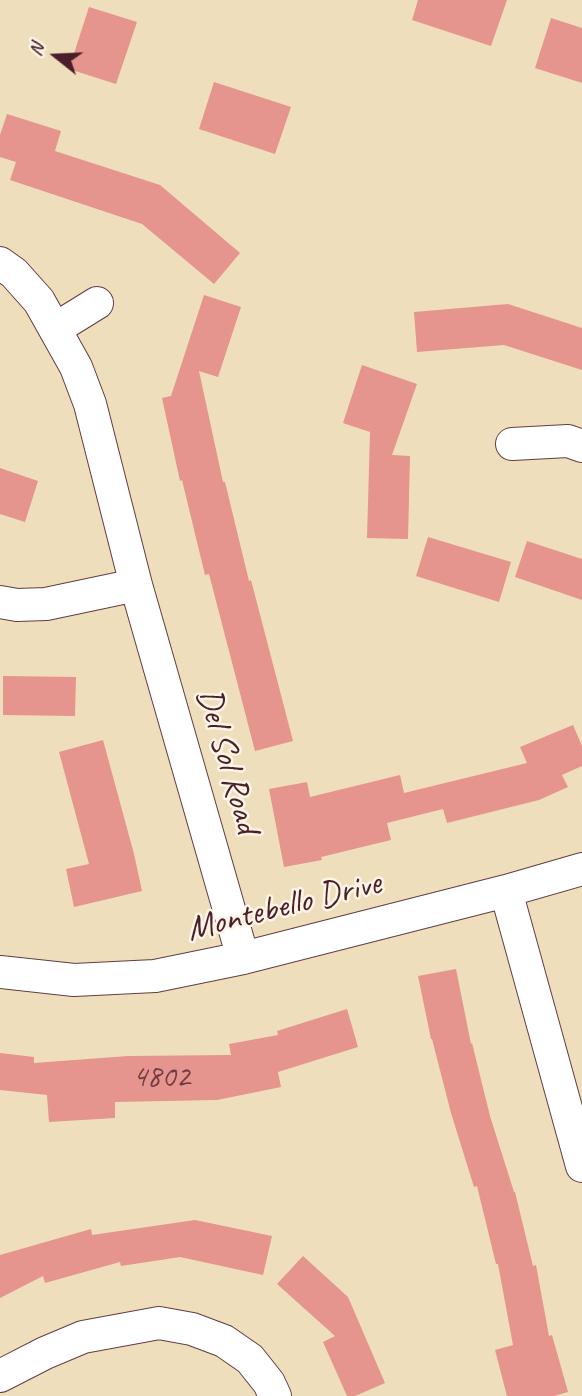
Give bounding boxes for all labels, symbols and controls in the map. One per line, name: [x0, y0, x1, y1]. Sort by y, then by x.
north arrow: [21, 21, 91, 91]
text: N: [23, 40, 49, 59]
street label: Del Sol Road: [186, 684, 268, 838]
street label: Montebello Drive: [183, 863, 385, 951]
house number: 4802: [132, 1059, 190, 1097]

